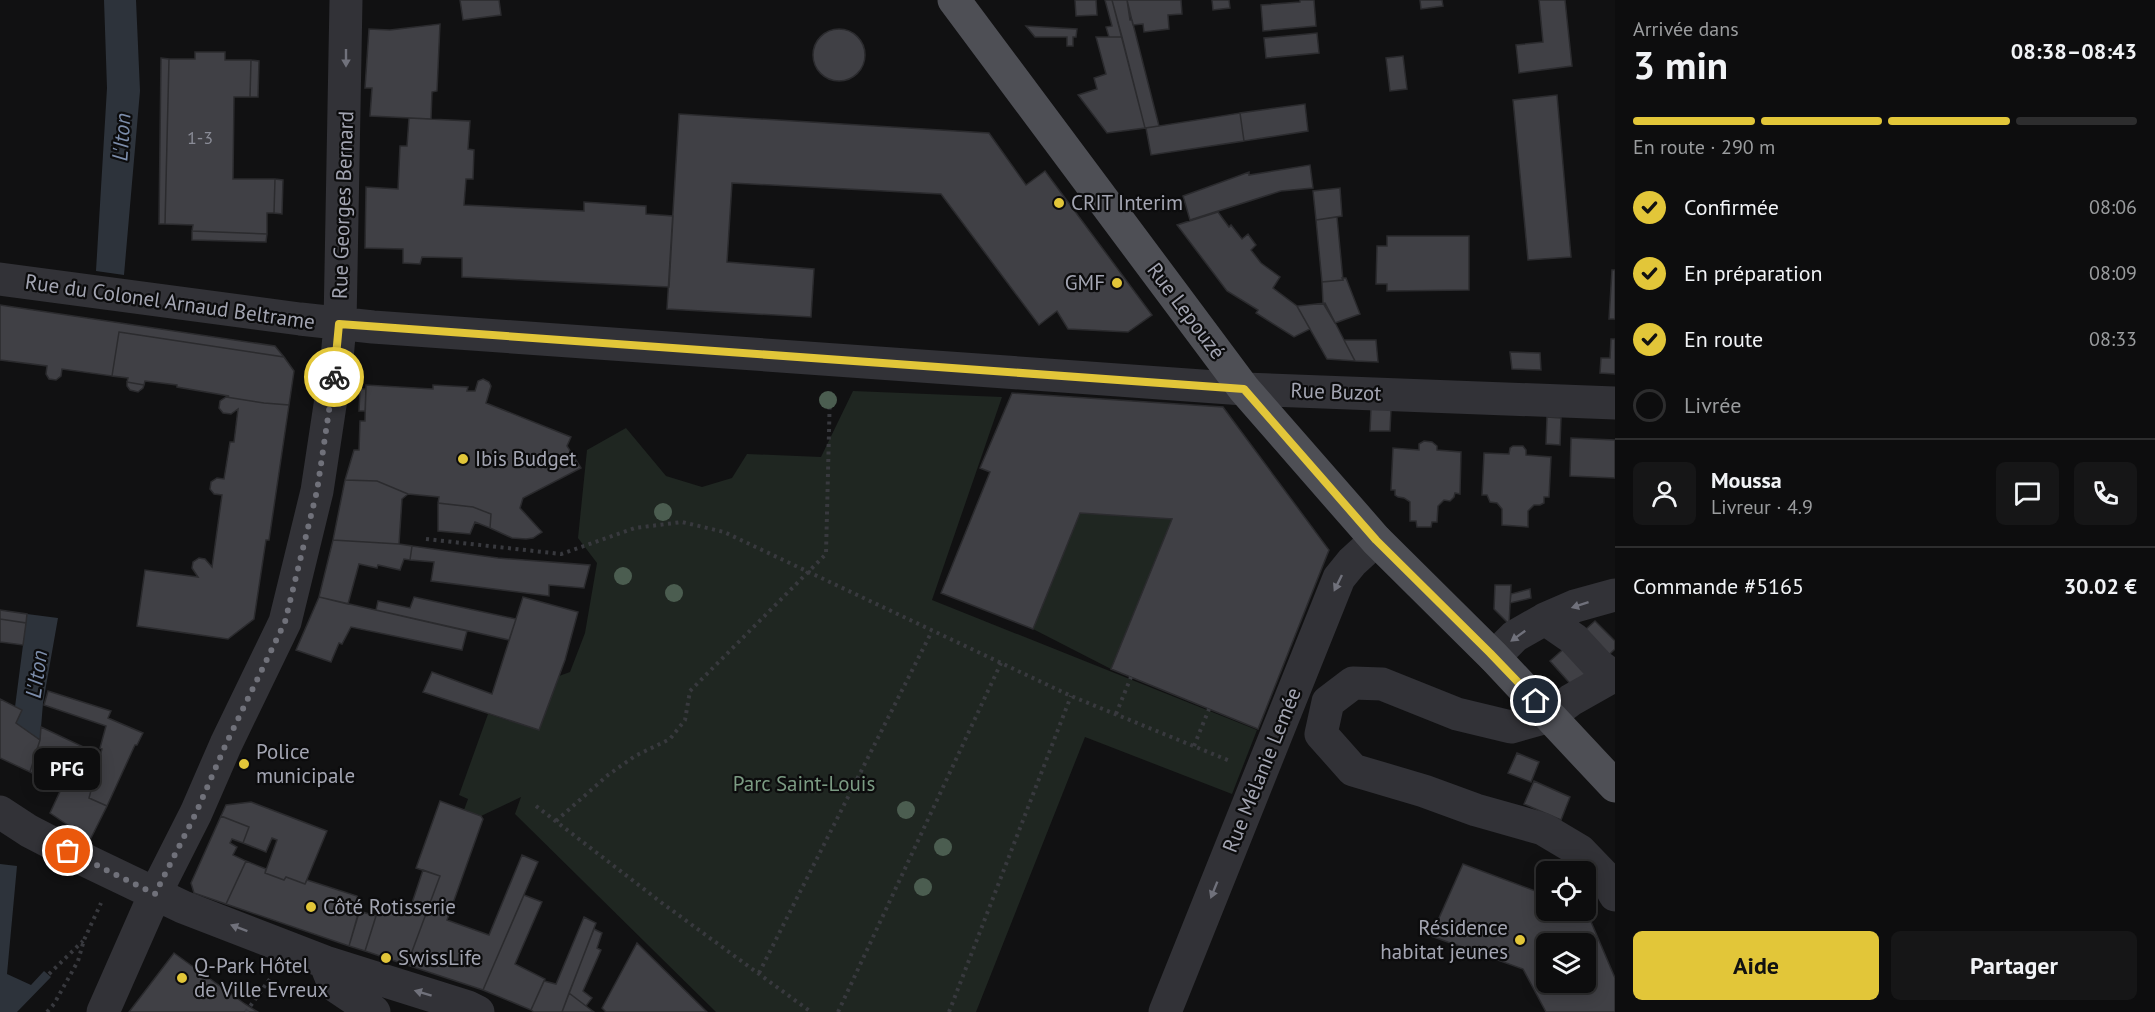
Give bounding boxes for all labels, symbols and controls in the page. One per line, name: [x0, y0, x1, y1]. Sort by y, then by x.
text: Arrivée dans: [1633, 16, 1739, 42]
text: 08:38–08:43: [2011, 37, 2137, 65]
text: 3 min: [1633, 39, 1728, 90]
one-way arrow: [341, 49, 351, 68]
street label: Rue Georges Bernard: [326, 110, 359, 300]
water label: L'Iton: [105, 112, 137, 162]
house number: 1-3: [187, 126, 213, 149]
text: En route · 290 m: [1633, 134, 1775, 160]
place label: CRIT Interim: [1071, 189, 1183, 216]
icon: check: [1633, 191, 1666, 224]
text: Confirmée: [1684, 193, 1779, 221]
text: 08:06: [2089, 194, 2137, 220]
marker: CRIT Interim: [1052, 196, 1066, 210]
street label: Rue Lepouzé: [1141, 257, 1231, 364]
icon: check: [1633, 257, 1666, 290]
text: En préparation: [1684, 259, 1823, 287]
text: 08:09: [2089, 260, 2137, 286]
street label: Rue du Colonel Arnaud Beltrame: [23, 268, 317, 335]
place label: GMF: [1065, 269, 1105, 296]
marker: GMF: [1110, 276, 1124, 290]
icon: check: [1633, 323, 1666, 356]
text: En route: [1684, 325, 1763, 353]
text: 08:33: [2089, 326, 2137, 352]
courier: [304, 347, 364, 407]
icon: bike: [318, 361, 351, 394]
street label: Rue Buzot: [1290, 376, 1382, 407]
text: Livrée: [1684, 391, 1741, 419]
place label: Ibis Budget: [475, 445, 576, 472]
marker: Ibis Budget: [456, 452, 470, 466]
button: person: [1633, 462, 1696, 525]
button: chat: [1996, 462, 2059, 525]
button: phone: [2074, 462, 2137, 525]
text: Moussa: [1711, 466, 1782, 494]
text: Livreur · 4.9: [1711, 494, 1813, 520]
text: Commande #5165: [1633, 572, 1804, 600]
text: 30.02 €: [2064, 572, 2137, 600]
one-way arrow: [1334, 575, 1343, 592]
one-way arrow: [1570, 601, 1588, 610]
one-way arrow: [1510, 630, 1526, 642]
water label: L'Iton: [19, 648, 53, 700]
pin: [1510, 675, 1561, 726]
street label: Rue Mélanie Lemée: [1216, 683, 1307, 856]
icon: home: [1519, 684, 1552, 717]
place label: Police municipale: [256, 738, 355, 789]
callout: PFG: [35, 749, 101, 791]
text: PFG: [50, 756, 84, 782]
marker: Police municipale: [237, 757, 251, 771]
park label: Parc Saint-Louis: [733, 770, 875, 797]
pin: [42, 825, 93, 876]
icon: bag: [51, 834, 84, 867]
map controls: [1536, 861, 1596, 993]
button: locate: [1536, 861, 1596, 921]
one-way arrow: [1209, 881, 1218, 899]
place label: Côté Rotisserie: [323, 893, 456, 920]
marker: Côté Rotisserie: [304, 900, 318, 914]
place label: Résidence habitat jeunes: [1380, 914, 1508, 965]
one-way arrow: [229, 923, 247, 933]
button: Aide: [1633, 931, 1879, 1000]
button: Partager: [1891, 931, 2137, 1000]
marker: Résidence habitat jeunes: [1513, 933, 1527, 947]
button: layers: [1536, 933, 1596, 993]
place label: SwissLife: [398, 944, 482, 971]
marker: SwissLife: [379, 951, 393, 965]
place label: Q-Park Hôtel de Ville Evreux: [194, 952, 329, 1003]
marker: Q-Park Hôtel de Ville Evreux: [175, 971, 189, 985]
one-way arrow: [414, 988, 432, 997]

